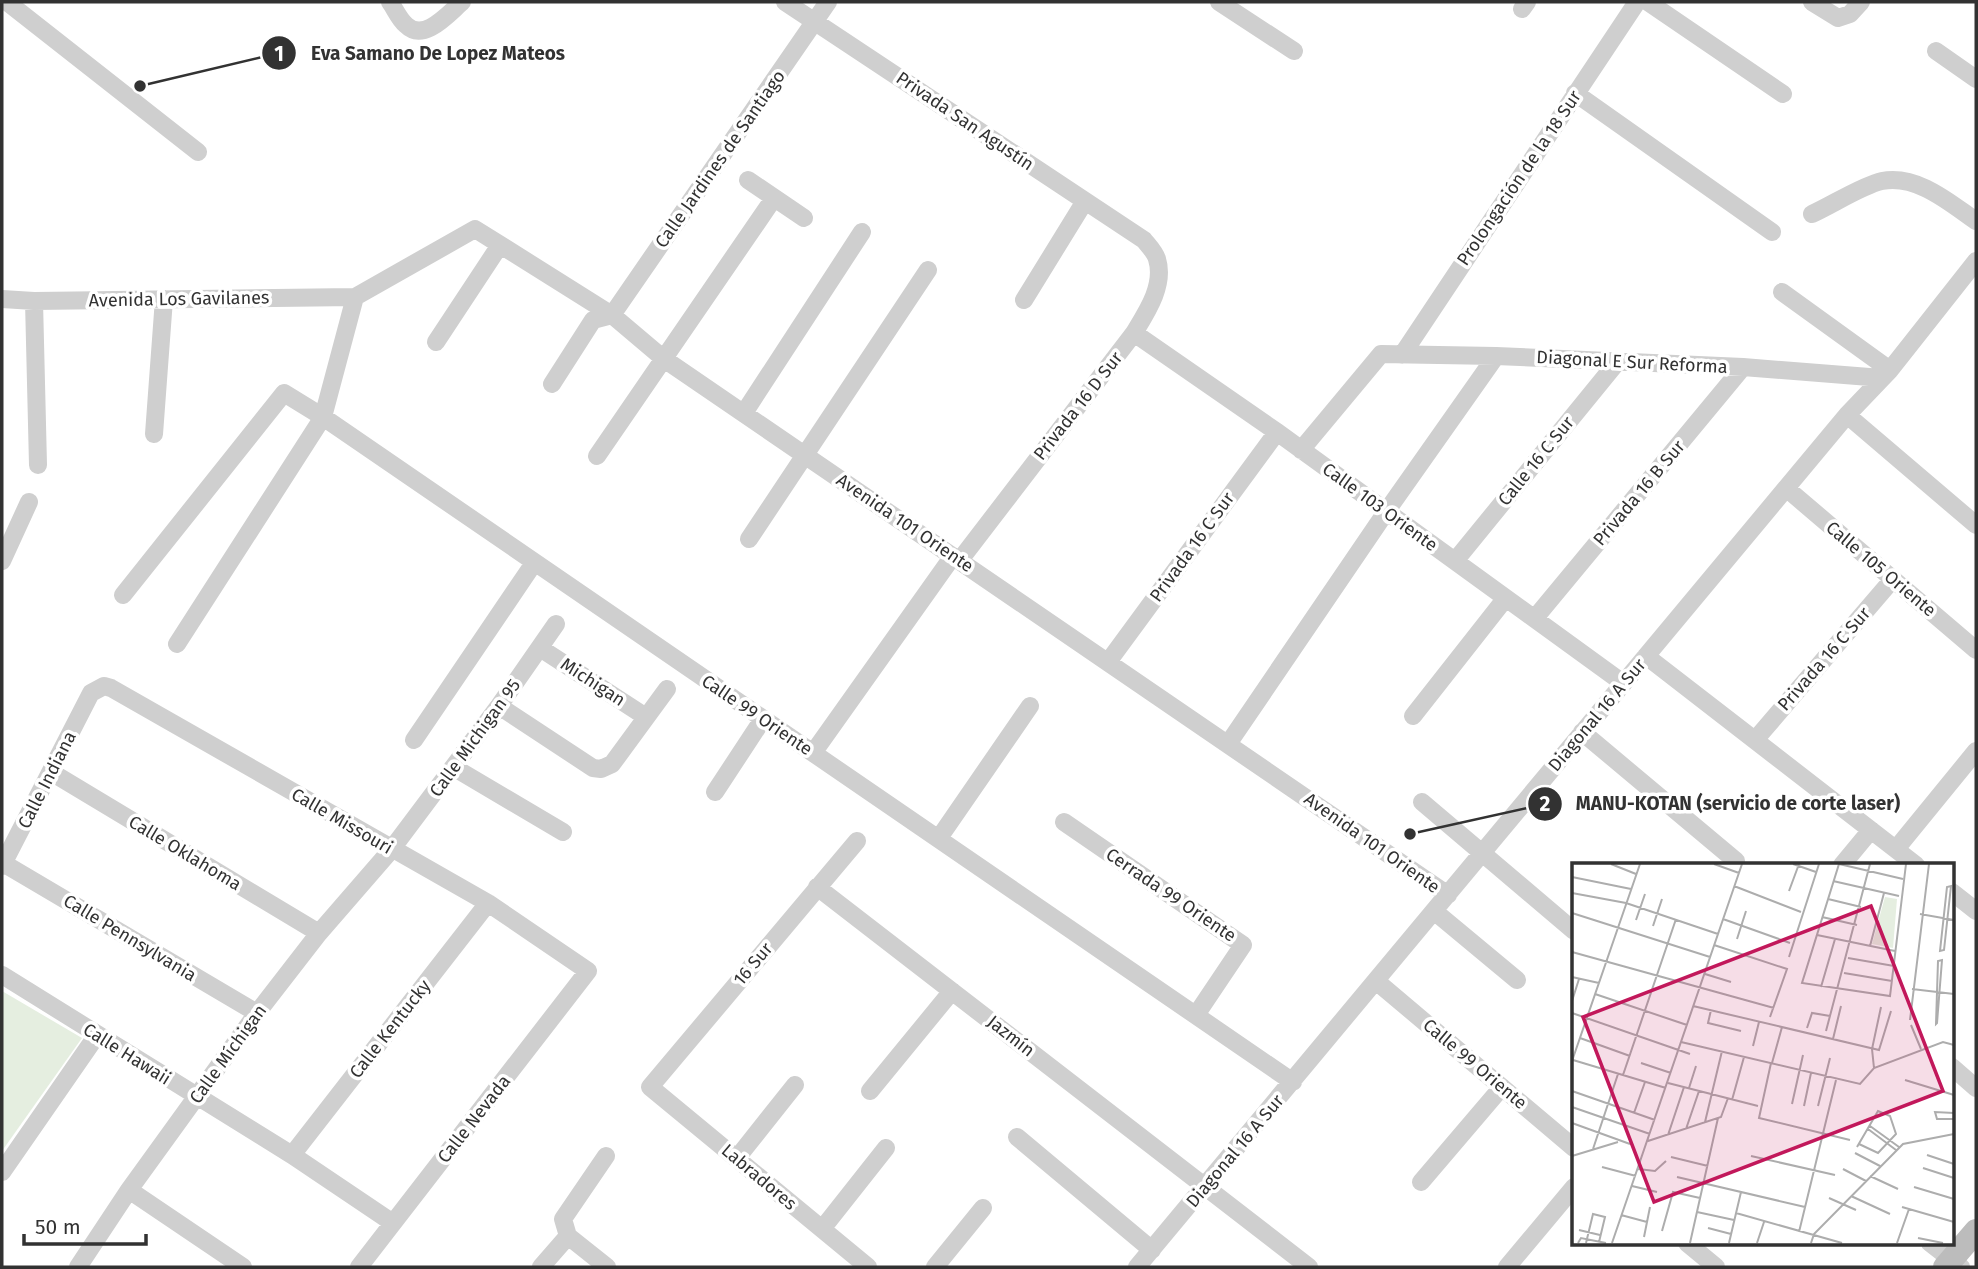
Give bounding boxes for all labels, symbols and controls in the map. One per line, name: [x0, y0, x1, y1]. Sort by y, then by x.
callout: Eva Samano De Lopez Mateos: [262, 33, 578, 73]
text: 1: [274, 41, 284, 67]
text: Eva Samano De Lopez Mateos: [311, 42, 565, 65]
street label: Calle Jardines de Santiago: [650, 66, 790, 252]
street label: Privada San Agustín: [892, 67, 1038, 175]
street label: Prolongación de la 18 Sur: [1452, 86, 1586, 270]
street label: Avenida Los Gavilanes: [89, 286, 269, 312]
street label: Diagonal E Sur Reforma: [1536, 346, 1728, 378]
street label: Privada 16 D Sur: [1029, 347, 1127, 465]
street label: Calle 16 C Sur: [1493, 412, 1579, 510]
street label: Privada 16 B Sur: [1588, 436, 1690, 550]
street label: Calle 103 Oriente: [1318, 458, 1442, 556]
street label: Avenida 101 Oriente: [832, 469, 978, 577]
street label: Privada 16 C Sur: [1145, 488, 1239, 606]
street label: Calle 105 Oriente: [1821, 517, 1941, 621]
street label: Privada 16 C Sur: [1773, 603, 1875, 715]
street label: Michigan: [557, 653, 629, 711]
street label: Diagonal 16 A Sur: [1543, 654, 1651, 776]
street label: Calle 99 Oriente: [697, 670, 817, 760]
street label: Calle Michigan 95: [425, 675, 525, 801]
street label: Calle Indiana: [13, 728, 81, 832]
street label: Calle Missouri: [287, 783, 397, 859]
callout: MANU-KOTAN (servicio de corte laser): [1527, 784, 1914, 824]
street label: Avenida 101 Oriente: [1300, 788, 1444, 898]
text: 2: [1540, 791, 1551, 817]
text: MANU-KOTAN (servicio de corte laser): [1576, 792, 1900, 815]
street label: Calle Oklahoma: [125, 811, 245, 895]
street label: Cerrada 99 Oriente: [1102, 843, 1240, 947]
inset map: [1572, 863, 1954, 1244]
street label: Calle Pennsylvania: [60, 890, 200, 986]
street label: 16 Sur: [729, 938, 777, 990]
street label: Calle Kentucky: [345, 975, 435, 1083]
street label: Calle Míchigan: [185, 1000, 271, 1108]
street label: Jazmín: [983, 1011, 1039, 1061]
street label: Calle 99 Oriente: [1418, 1014, 1532, 1114]
street label: Calle Hawaii: [79, 1018, 175, 1090]
street label: Calle Nevada: [433, 1071, 515, 1167]
street label: Diagonal 16 A Sur: [1181, 1090, 1289, 1212]
street label: Labradores: [717, 1139, 801, 1215]
scale bar: [24, 1202, 147, 1246]
text: 50 m: [35, 1214, 81, 1240]

